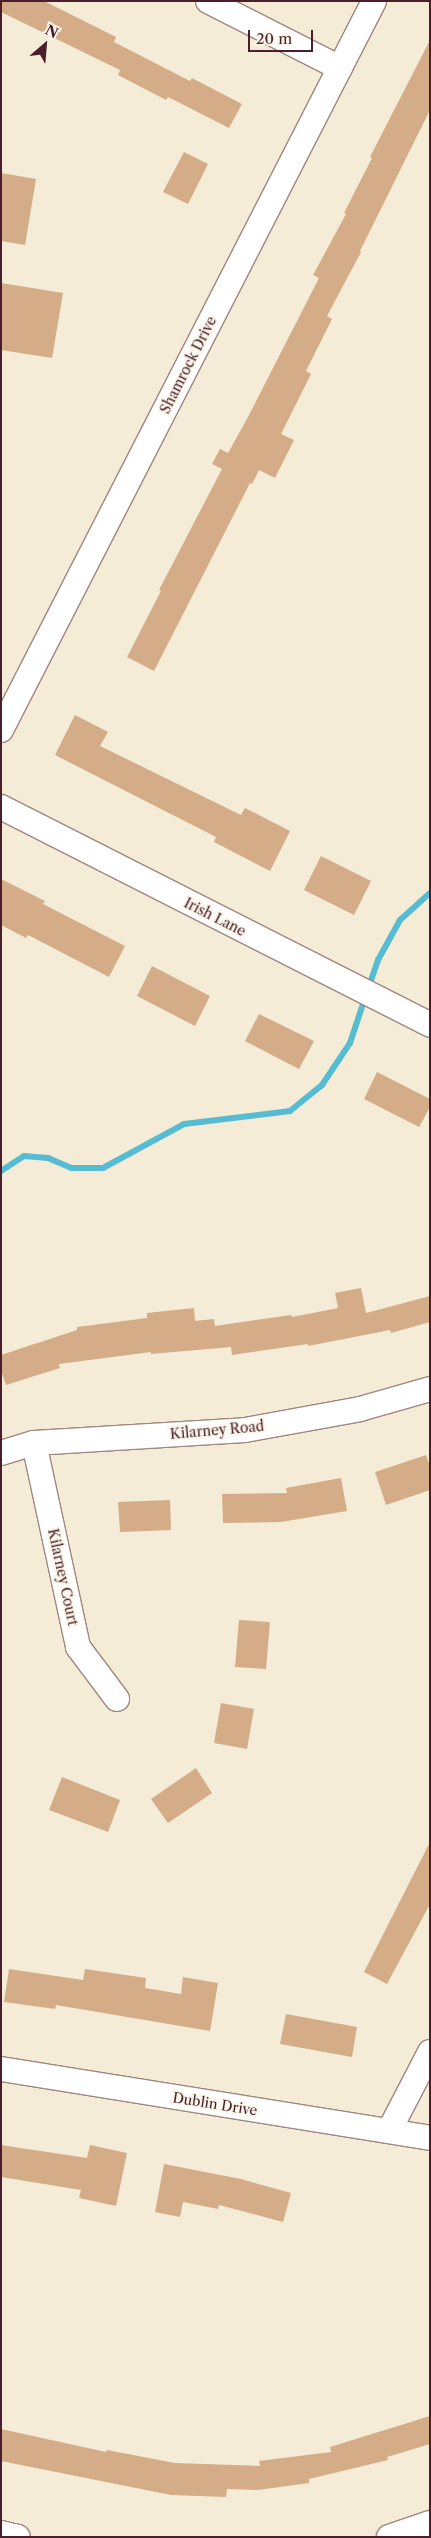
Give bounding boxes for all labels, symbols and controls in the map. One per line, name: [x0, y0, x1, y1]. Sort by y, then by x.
north arrow: [20, 20, 70, 70]
scale bar: [251, 20, 316, 52]
text: N: [42, 21, 61, 42]
text: 20 m: [256, 29, 292, 48]
street label: Shamrock Drive: [156, 313, 220, 417]
street label: Irish Lane: [181, 894, 249, 940]
street label: Kilarney Road: [169, 1417, 265, 1443]
street label: Kilarney Court: [44, 1527, 82, 1627]
street label: Dublin Drive: [171, 2089, 259, 2119]

